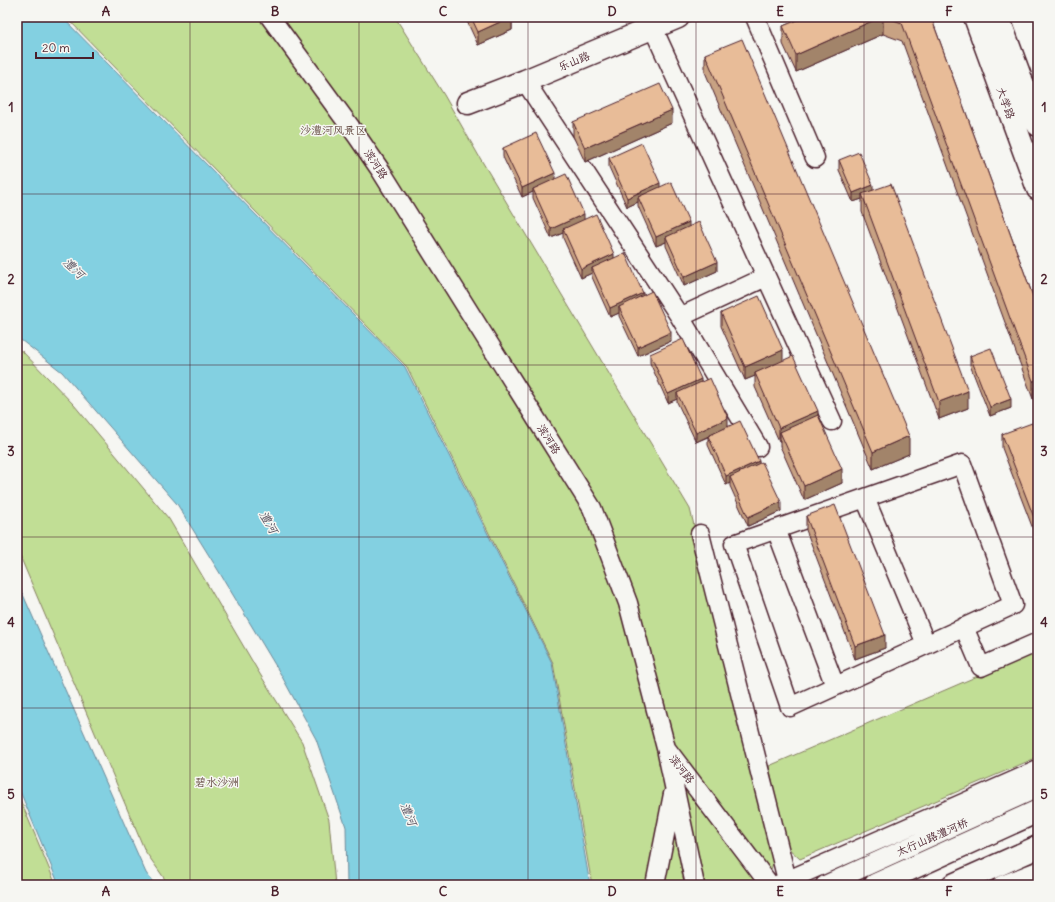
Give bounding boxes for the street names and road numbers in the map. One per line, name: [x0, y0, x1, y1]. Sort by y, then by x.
street label: 乐山路: [556, 48, 592, 74]
street label: 大学路: [994, 85, 1018, 121]
street label: 滨河路: [361, 146, 391, 182]
street label: 滨河路: [534, 421, 564, 457]
street label: 滨河路: [666, 752, 698, 786]
street label: 太行山路澧河桥: [894, 815, 970, 859]

